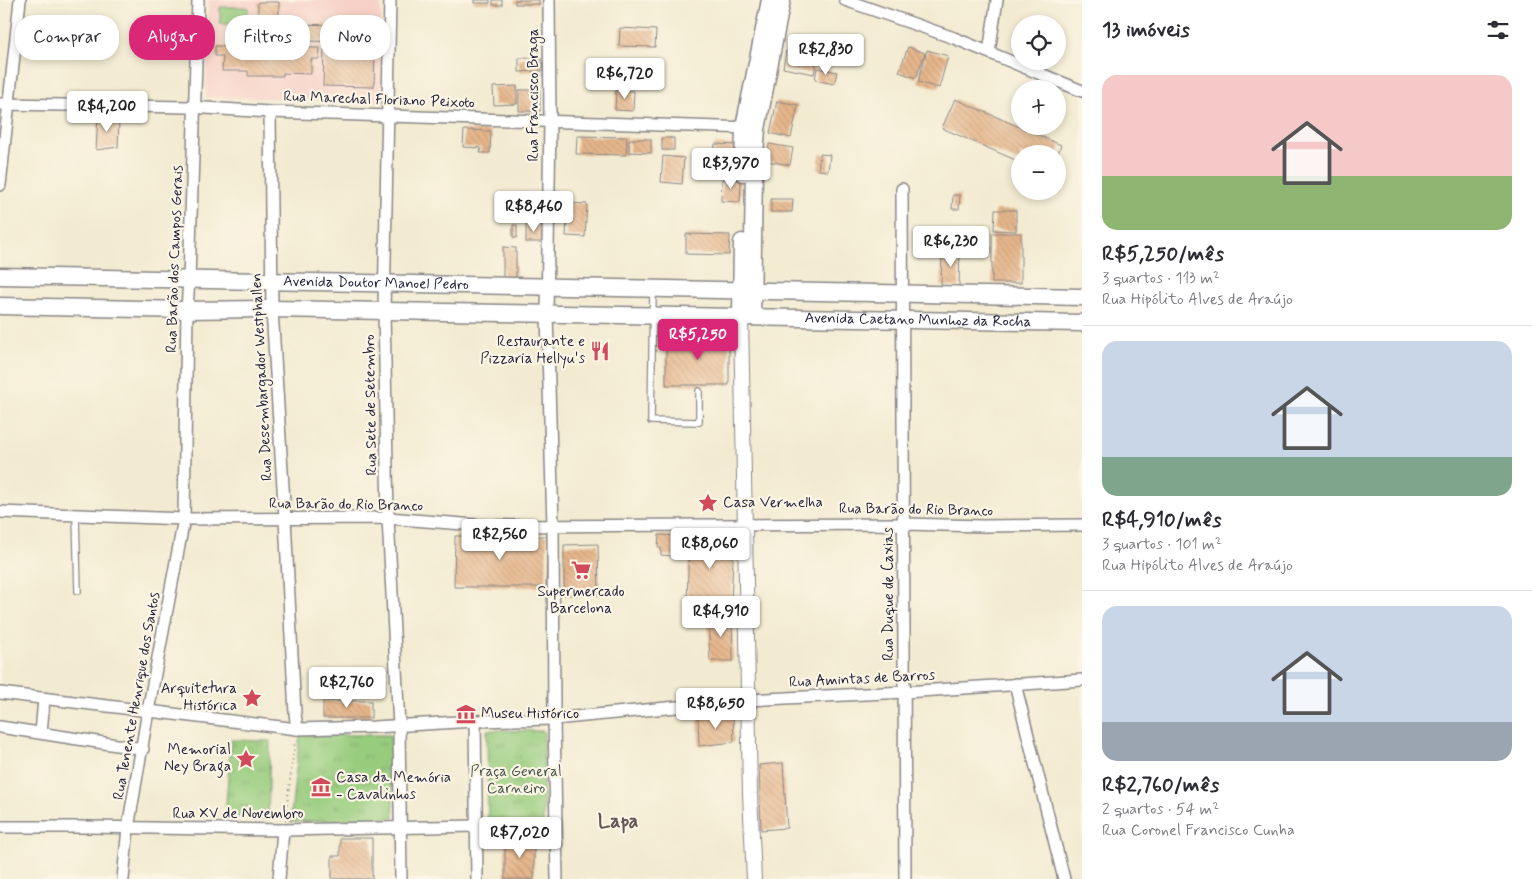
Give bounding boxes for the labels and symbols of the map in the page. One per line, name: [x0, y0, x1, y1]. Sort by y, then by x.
street label: Rua Francisco Braga: [524, 28, 545, 161]
pin: R$2,830: [780, 34, 872, 76]
pin: R$6,720: [579, 58, 671, 100]
street label: Rua Marechal Floriano Peixoto: [283, 87, 475, 113]
pin: R$4,200: [61, 90, 153, 133]
pin: R$3,970: [685, 148, 777, 190]
street label: Rua Barão dos Campos Gerais: [162, 165, 188, 353]
pin: R$8,460: [488, 190, 580, 233]
pin: R$6,230: [905, 226, 997, 268]
street label: Avenida Doutor Manoel Pedro: [283, 271, 469, 295]
street label: Rua Desembargador Westphallen: [247, 272, 278, 482]
street label: Avenida Caetano Munhoz da Rocha: [804, 308, 1032, 332]
pin: R$5,250: [652, 318, 744, 361]
place label: Restaurante e Pizzaria Hellyu's: [480, 332, 585, 369]
street label: Rua Sete de Setembro: [360, 334, 382, 476]
restaurant icon: Restaurante e Pizzaria Hellyu's: [589, 340, 611, 362]
place icon: Casa Vermelha: [697, 492, 719, 514]
place label: Casa Vermelha: [723, 493, 823, 513]
street label: Rua Barão do Rio Branco: [269, 494, 424, 516]
street label: Rua Barão do Rio Branco: [839, 499, 994, 521]
pin: R$2,560: [454, 518, 546, 561]
street label: Rua Duque de Caxias: [879, 527, 899, 661]
pin: R$8,060: [664, 528, 756, 570]
supermarket icon: Supermercado Barcelona: [570, 559, 592, 581]
place label: Supermercado Barcelona: [537, 582, 625, 619]
street label: Rua Tenente Henrique dos Santos: [109, 590, 165, 802]
pin: R$4,910: [675, 596, 767, 638]
street label: Rua Amintas de Barros: [788, 665, 936, 693]
pin: R$2,760: [301, 666, 393, 709]
place label: Arquitetura Histórica: [161, 679, 237, 716]
place icon: Arquitetura Histórica: [241, 687, 263, 709]
pin: R$8,650: [670, 688, 762, 730]
museum icon: Museu Histórico: [455, 703, 477, 725]
place label: Museu Histórico: [481, 704, 579, 724]
place label: Memorial Ney Braga: [164, 740, 231, 778]
place icon: Memorial Ney Braga: [235, 748, 257, 770]
park label: Praça General Carneiro: [470, 762, 562, 799]
place label: Casa da Memória - Cavalinhos: [336, 768, 451, 805]
museum icon: Casa da Memória - Cavalinhos: [310, 776, 332, 798]
street label: Rua XV de Novembro: [172, 804, 304, 824]
district label: Lapa: [598, 808, 638, 835]
pin: R$7,020: [474, 816, 566, 859]

